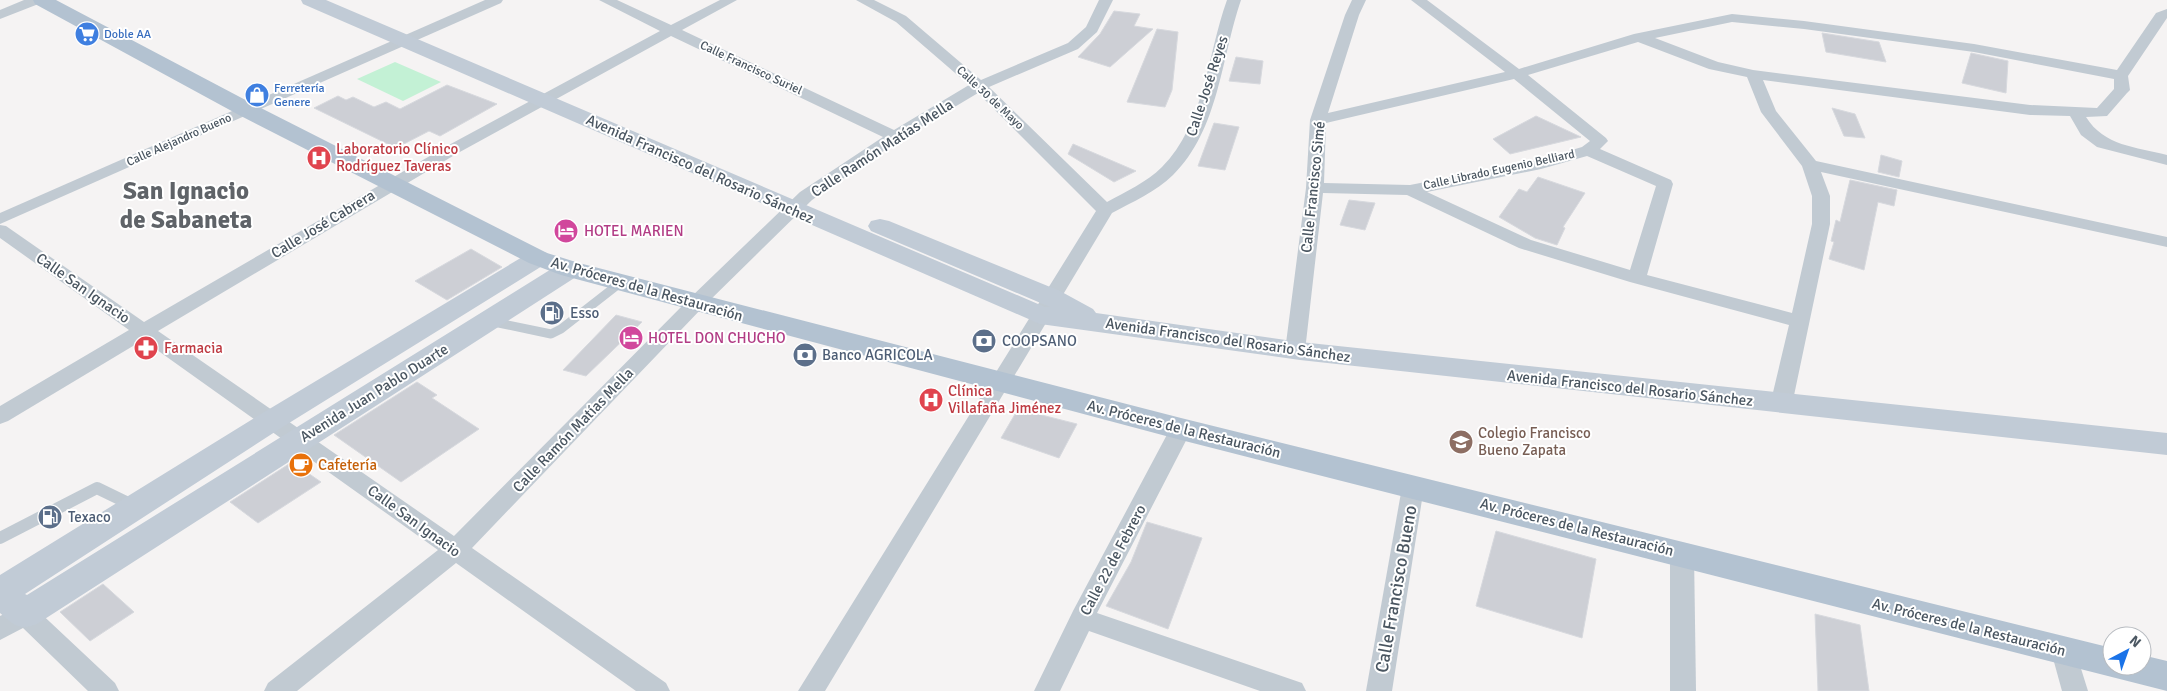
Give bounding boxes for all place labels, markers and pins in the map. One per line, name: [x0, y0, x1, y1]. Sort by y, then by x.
supermarket icon: Doble AA: [74, 21, 100, 47]
place label: Doble AA: [104, 27, 152, 42]
place label: Ferretería Genere: [274, 81, 325, 110]
shop icon: Ferretería Genere: [244, 82, 270, 108]
place label: Laboratorio Clínico Rodríguez Taveras: [336, 140, 458, 175]
hospital icon: Laboratorio Clínico Rodríguez Taveras: [306, 145, 332, 171]
hotel icon: HOTEL MARIEN: [553, 218, 579, 244]
place label: HOTEL MARIEN: [584, 222, 684, 240]
fuel station icon: Esso: [539, 300, 565, 326]
place label: Esso: [570, 304, 600, 322]
hotel icon: HOTEL DON CHUCHO: [618, 325, 644, 351]
bank icon: COOPSANO: [971, 328, 997, 354]
place label: HOTEL DON CHUCHO: [648, 329, 786, 347]
place label: COOPSANO: [1002, 332, 1077, 350]
pharmacy icon: Farmacia: [133, 335, 159, 361]
place label: Farmacia: [164, 339, 223, 357]
bank icon: Banco AGRICOLA: [792, 342, 818, 368]
place label: Banco AGRICOLA: [822, 346, 933, 364]
place label: Clínica Villafaña Jiménez: [948, 382, 1062, 417]
hospital icon: Clínica Villafaña Jiménez: [918, 387, 944, 413]
place label: Colegio Francisco Bueno Zapata: [1478, 424, 1591, 459]
school or university icon: Colegio Francisco Bueno Zapata: [1448, 429, 1474, 455]
cafe icon: Cafetería: [288, 452, 314, 478]
place label: Cafetería: [318, 456, 377, 474]
fuel station icon: Texaco: [37, 504, 63, 530]
place label: Texaco: [68, 508, 111, 526]

